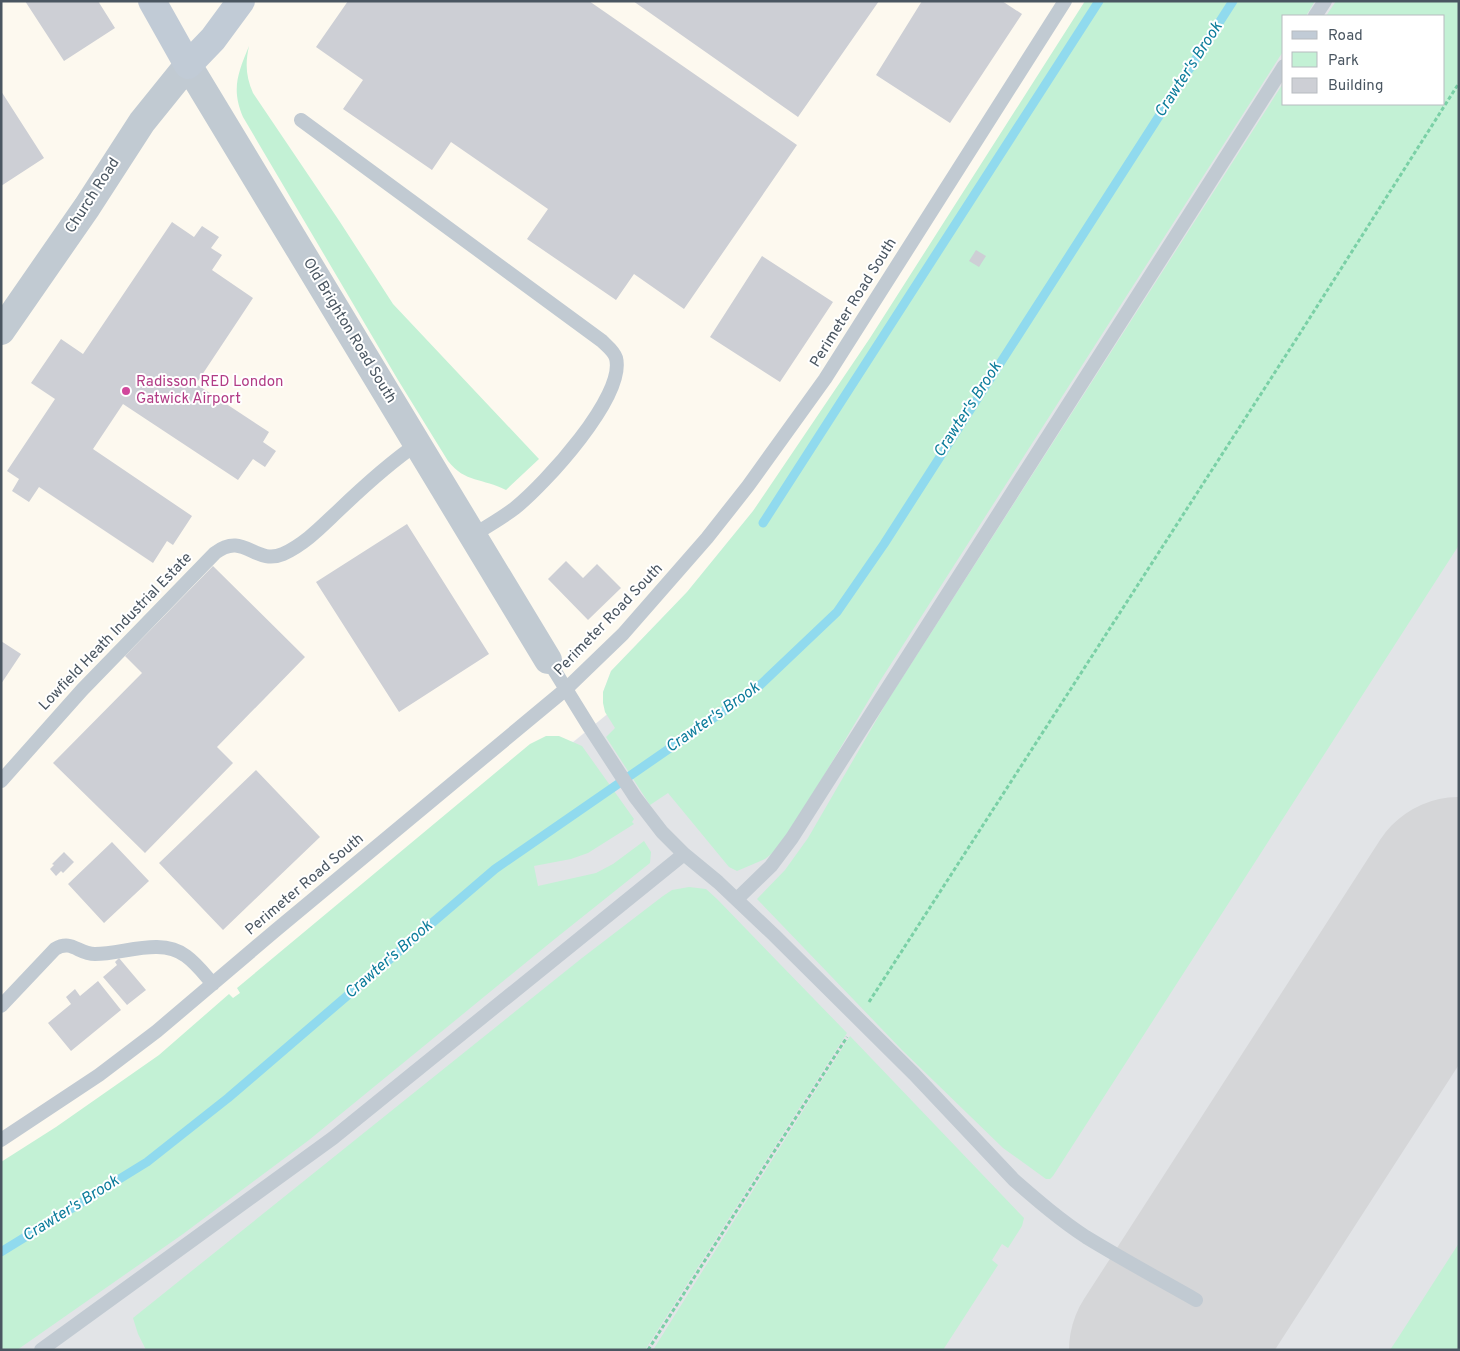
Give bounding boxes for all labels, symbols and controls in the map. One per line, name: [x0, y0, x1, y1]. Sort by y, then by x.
legend: [1282, 15, 1445, 105]
water label: Crawter's Brook: [1151, 18, 1228, 122]
text: Road: [1328, 27, 1363, 46]
text: Park: [1328, 52, 1359, 71]
text: Building: [1328, 77, 1383, 96]
street label: Church Road: [62, 155, 124, 237]
street label: Perimeter Road South: [807, 235, 901, 371]
street label: Old Brighton Road South: [298, 255, 400, 407]
water label: Crawter's Brook: [930, 358, 1007, 462]
place label: Radisson RED London Gatwick Airport: [136, 373, 284, 409]
marker: Radisson RED London Gatwick Airport: [120, 385, 132, 397]
street label: Lowfield Heath Industrial Estate: [35, 549, 197, 715]
street label: Perimeter Road South: [550, 560, 668, 680]
water label: Crawter's Brook: [662, 678, 765, 758]
street label: Perimeter Road South: [242, 830, 368, 940]
water label: Crawter's Brook: [341, 916, 438, 1004]
water label: Crawter's Brook: [19, 1171, 124, 1247]

